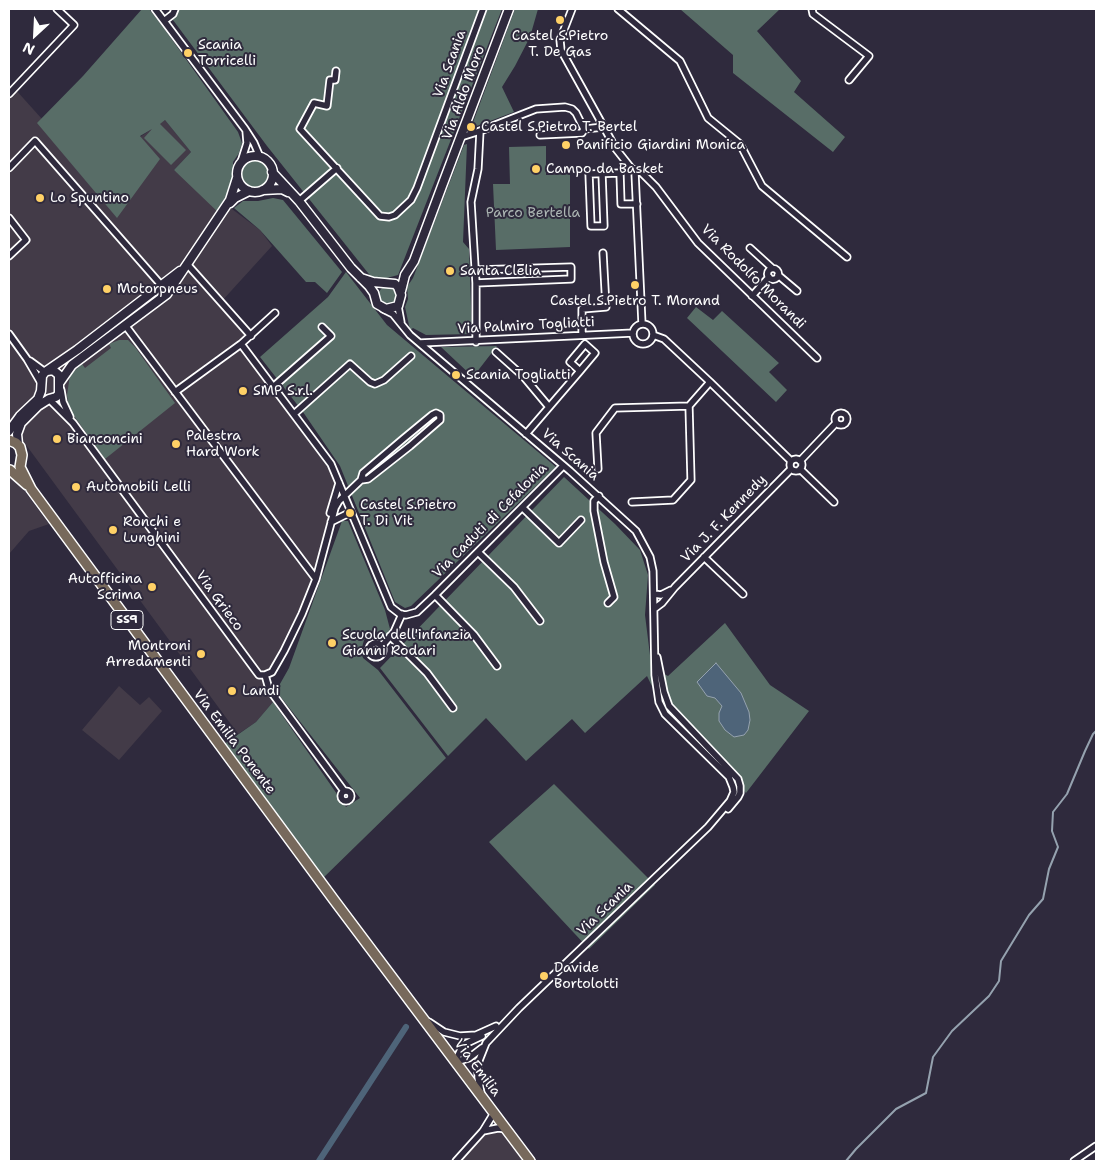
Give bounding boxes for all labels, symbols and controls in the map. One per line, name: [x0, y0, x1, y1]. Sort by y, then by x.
north arrow: [10, 10, 60, 60]
marker: Castel S.Pietro T. De Gas: [554, 14, 566, 26]
street label: Via Scania: [430, 28, 470, 100]
place label: Castel S.Pietro T. De Gas: [512, 28, 608, 60]
place label: Scania Torricelli: [198, 37, 256, 70]
text: N: [20, 38, 37, 59]
street label: Via Aldo Moro: [439, 44, 489, 142]
marker: Scania Torricelli: [182, 47, 194, 59]
place label: Castel S.Pietro T. Bertel: [481, 119, 637, 135]
marker: Castel S.Pietro T. Bertel: [465, 121, 477, 133]
place label: Panificio Giardini Monica: [576, 137, 745, 153]
marker: Panificio Giardini Monica: [560, 139, 572, 151]
place label: Campo da Basket: [546, 161, 664, 177]
marker: Campo da Basket: [530, 163, 542, 175]
place label: Lo Spuntino: [50, 190, 129, 206]
marker: Lo Spuntino: [34, 192, 46, 204]
park label: Parco Bertella: [486, 205, 580, 221]
street label: Via Rodolfo Morandi: [697, 221, 809, 333]
place label: Santa Clelia: [460, 263, 541, 279]
marker: Santa Clelia: [444, 265, 456, 277]
marker: Castel S.Pietro T. Morand: [629, 279, 641, 291]
place label: Motorpneus: [117, 281, 198, 297]
marker: Motorpneus: [101, 283, 113, 295]
place label: Castel S.Pietro T. Morand: [550, 293, 720, 309]
street label: Via Palmiro Togliatti: [457, 314, 595, 338]
place label: Scania Togliatti: [466, 367, 571, 383]
marker: Scania Togliatti: [450, 369, 462, 381]
place label: SMP S.r.l.: [253, 383, 313, 399]
marker: SMP S.r.l.: [237, 385, 249, 397]
street label: Via Scania: [538, 425, 602, 485]
place label: Palestra Hard Work: [186, 428, 260, 461]
place label: Bianconcini: [67, 431, 143, 447]
marker: Bianconcini: [51, 433, 63, 445]
marker: Palestra Hard Work: [170, 438, 182, 450]
street label: Via Caduti di Cefalonia: [429, 460, 551, 582]
street label: Via J. F. Kennedy: [678, 472, 770, 566]
place label: Automobili Lelli: [86, 479, 191, 495]
marker: Automobili Lelli: [70, 481, 82, 493]
place label: Castel S.Pietro T. Di Vit: [360, 497, 456, 530]
marker: Castel S.Pietro T. Di Vit: [344, 507, 356, 519]
place label: Ronchi e Lunghini: [123, 514, 181, 546]
marker: Ronchi e Lunghini: [107, 524, 119, 536]
street label: Via Grieco: [192, 568, 246, 634]
place label: Autofficina Scrima: [68, 571, 142, 604]
marker: Autofficina Scrima: [146, 581, 158, 593]
road number: SS9: [111, 610, 143, 630]
place label: Scuola dell'infanzia Gianni Rodari: [342, 627, 472, 660]
marker: Scuola dell'infanzia Gianni Rodari: [326, 637, 338, 649]
place label: Montroni Arredamenti: [106, 638, 191, 670]
marker: Montroni Arredamenti: [195, 648, 207, 660]
place label: Landi: [242, 683, 280, 699]
marker: Landi: [226, 685, 238, 697]
street label: Via Emilia Ponente: [189, 686, 279, 798]
street label: Via Scania: [574, 878, 636, 940]
place label: Davide Bortolotti: [554, 960, 619, 992]
marker: Davide Bortolotti: [538, 970, 550, 982]
street label: Via Emilia: [450, 1036, 504, 1100]

